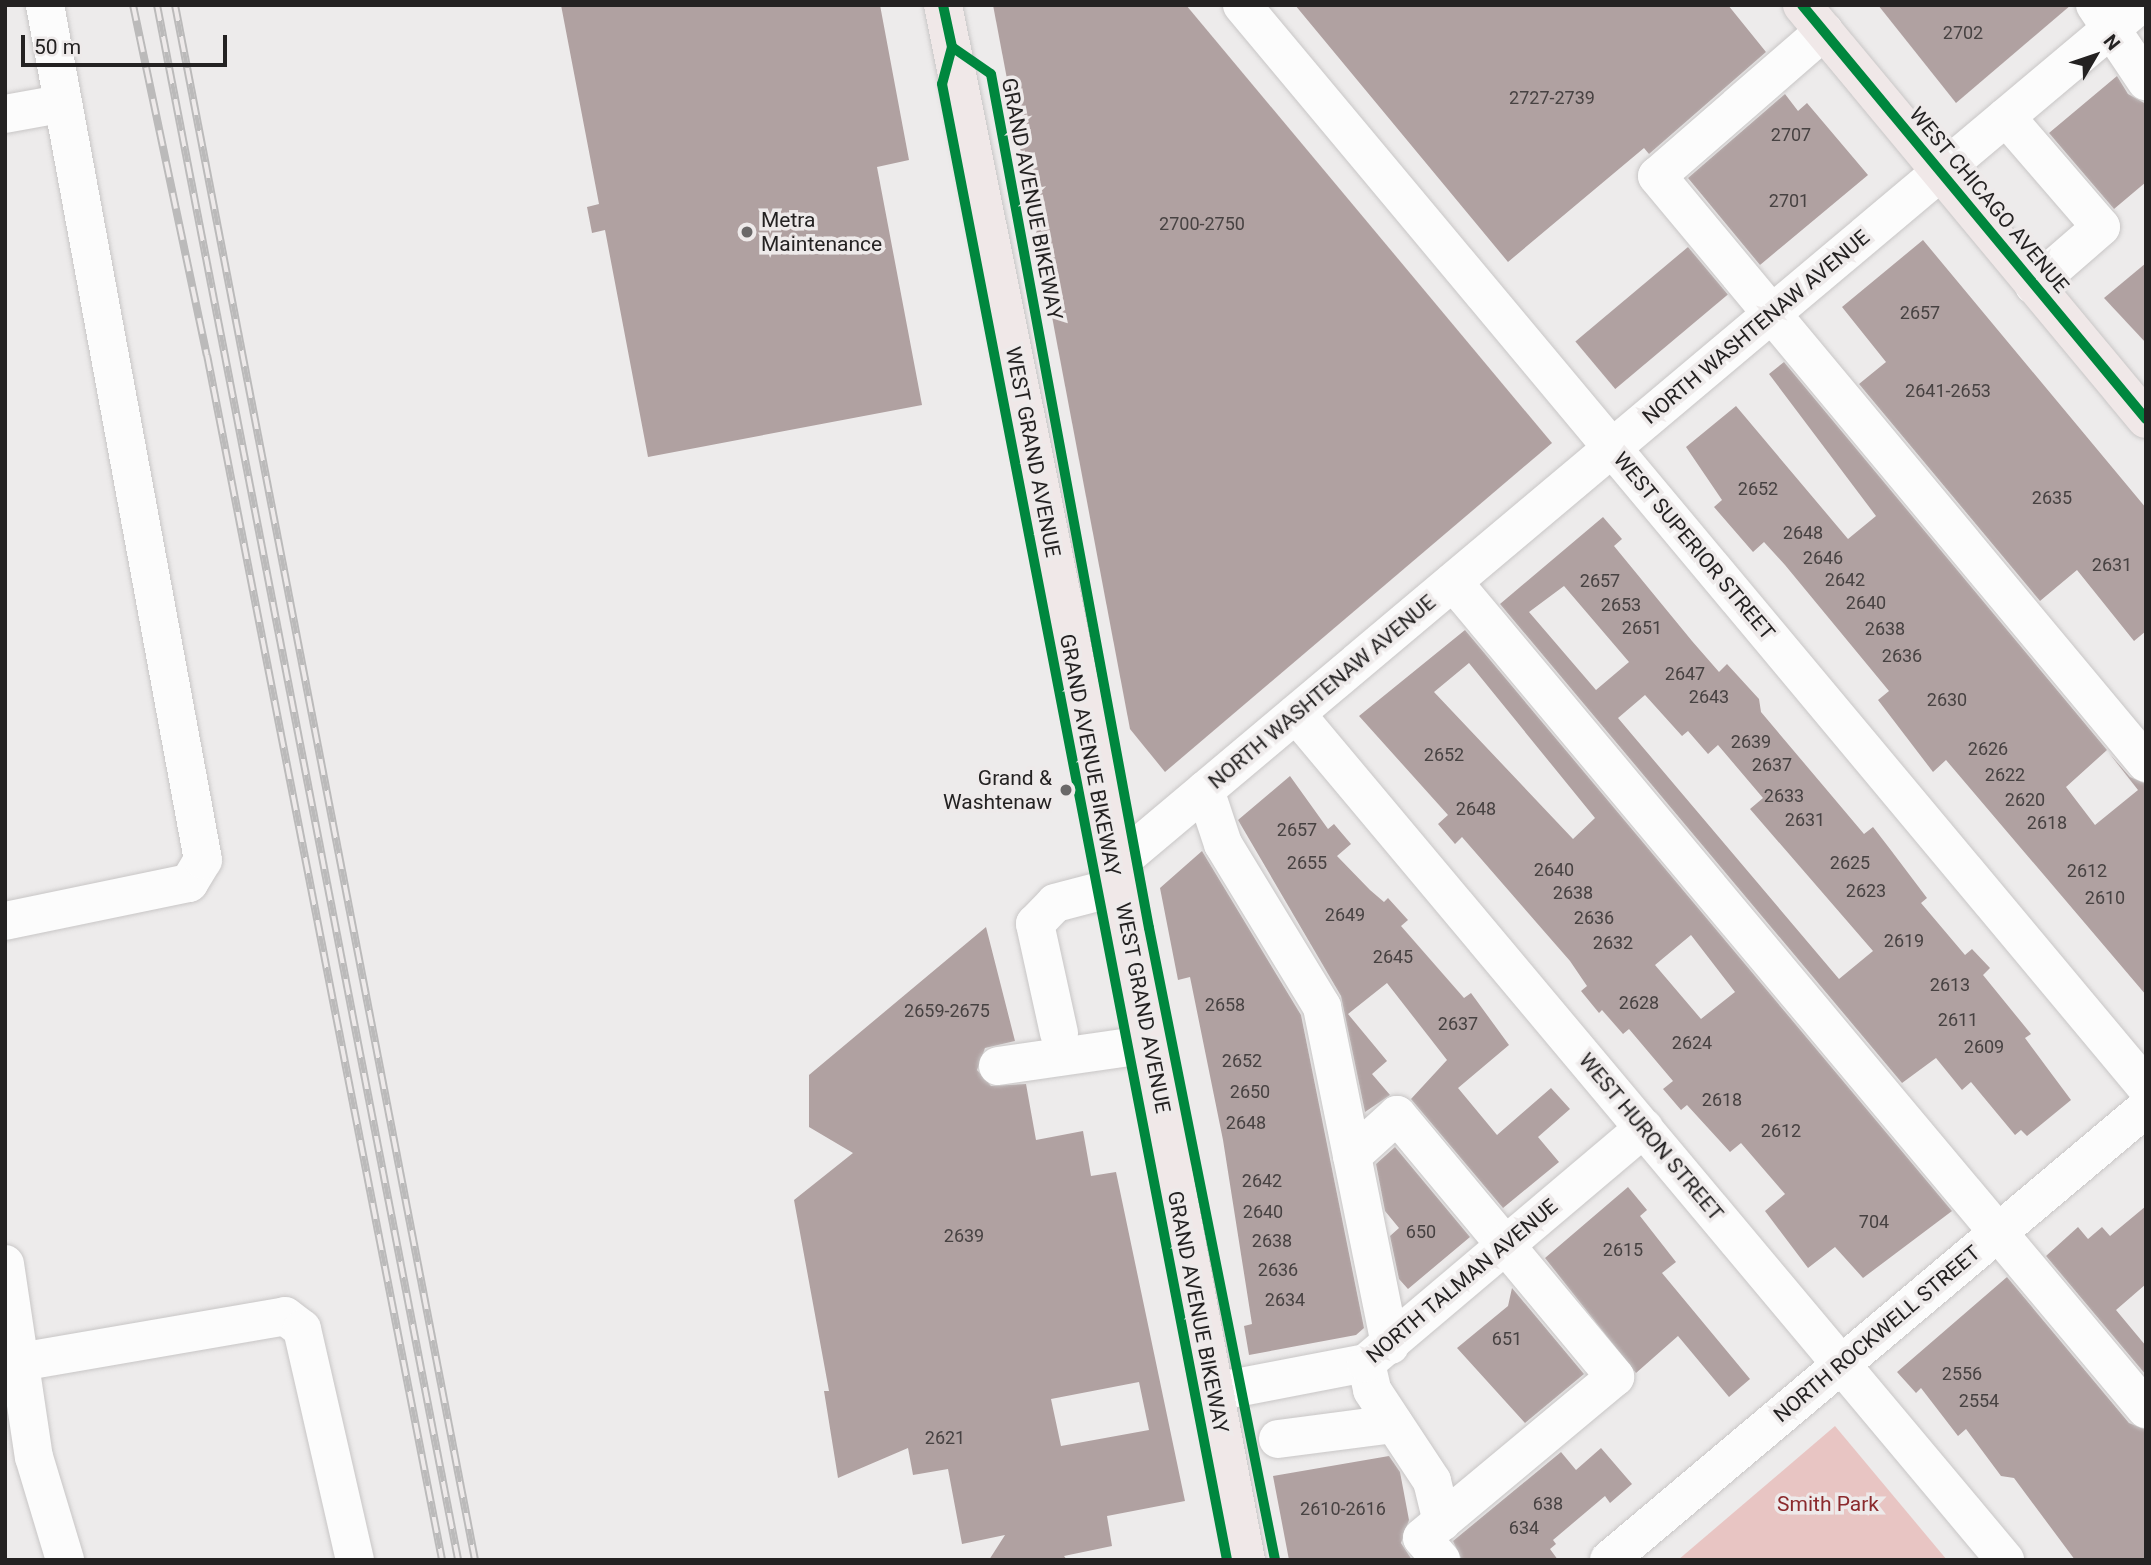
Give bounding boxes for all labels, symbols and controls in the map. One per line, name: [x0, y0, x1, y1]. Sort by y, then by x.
scale bar: [24, 21, 231, 65]
north arrow: [2060, 21, 2130, 91]
house number: 2702: [1943, 22, 1983, 44]
text: N: [2099, 30, 2125, 55]
text: 50 m: [34, 35, 81, 59]
street label: GRAND AVENUE BIKEWAY: [996, 76, 1068, 322]
house number: 2727-2739: [1509, 87, 1595, 109]
street label: WEST CHICAGO AVENUE: [1904, 102, 2074, 298]
house number: 2707: [1771, 124, 1811, 146]
house number: 2701: [1769, 190, 1809, 212]
place label: Metra Maintenance: [761, 207, 882, 257]
house number: 2700-2750: [1159, 213, 1245, 235]
marker: Metra Maintenance: [739, 224, 755, 240]
street label: NORTH WASHTENAW AVENUE: [1637, 225, 1875, 429]
house number: 2657: [1900, 302, 1940, 324]
street label: WEST GRAND AVENUE: [1000, 344, 1066, 560]
house number: 2641-2653: [1905, 380, 1991, 402]
street label: WEST SUPERIOR STREET: [1608, 447, 1780, 645]
house number: 2652: [1738, 478, 1778, 500]
house number: 2635: [2032, 487, 2072, 509]
house number: 2648: [1783, 522, 1823, 544]
house number: 2646: [1803, 547, 1843, 569]
house number: 2631: [2092, 554, 2132, 576]
house number: 2642: [1825, 569, 1865, 591]
house number: 2657: [1580, 570, 1620, 592]
street label: NORTH WASHTENAW AVENUE: [1203, 590, 1441, 794]
house number: 2640: [1846, 592, 1886, 614]
house number: 2653: [1601, 594, 1641, 616]
house number: 2651: [1622, 617, 1662, 639]
house number: 2638: [1865, 618, 1905, 640]
street label: GRAND AVENUE BIKEWAY: [1054, 632, 1126, 878]
house number: 2636: [1882, 645, 1922, 667]
house number: 2647: [1665, 663, 1705, 685]
house number: 2643: [1689, 686, 1729, 708]
house number: 2630: [1927, 689, 1967, 711]
house number: 2639: [1731, 731, 1771, 753]
house number: 2626: [1968, 738, 2008, 760]
house number: 2652: [1424, 744, 1464, 766]
house number: 2637: [1752, 754, 1792, 776]
house number: 2622: [1985, 764, 2025, 786]
place label: Grand & Washtenaw: [943, 765, 1052, 815]
marker: Grand & Washtenaw: [1058, 782, 1074, 798]
house number: 2633: [1764, 785, 1804, 807]
house number: 2620: [2005, 789, 2045, 811]
house number: 2648: [1456, 798, 1496, 820]
house number: 2631: [1785, 809, 1825, 831]
house number: 2618: [2027, 812, 2067, 834]
house number: 2657: [1277, 819, 1317, 841]
house number: 2655: [1287, 852, 1327, 874]
house number: 2625: [1830, 852, 1870, 874]
house number: 2640: [1534, 859, 1574, 881]
house number: 2612: [2067, 860, 2107, 882]
house number: 2623: [1846, 880, 1886, 902]
house number: 2638: [1553, 882, 1593, 904]
house number: 2610: [2085, 887, 2125, 909]
street label: WEST GRAND AVENUE: [1110, 900, 1176, 1116]
house number: 2649: [1325, 904, 1365, 926]
house number: 2636: [1574, 907, 1614, 929]
house number: 2619: [1884, 930, 1924, 952]
house number: 2632: [1593, 932, 1633, 954]
house number: 2645: [1373, 946, 1413, 968]
house number: 2613: [1930, 974, 1970, 996]
house number: 2628: [1619, 992, 1659, 1014]
house number: 2658: [1205, 994, 1245, 1016]
house number: 2659-2675: [904, 1000, 990, 1022]
house number: 2611: [1938, 1009, 1978, 1031]
house number: 2637: [1438, 1013, 1478, 1035]
house number: 2624: [1672, 1032, 1712, 1054]
house number: 2609: [1964, 1036, 2004, 1058]
street label: WEST HURON STREET: [1573, 1048, 1729, 1226]
house number: 2652: [1222, 1050, 1262, 1072]
house number: 2650: [1230, 1081, 1270, 1103]
house number: 2618: [1702, 1089, 1742, 1111]
house number: 2648: [1226, 1112, 1266, 1134]
house number: 2612: [1761, 1120, 1801, 1142]
house number: 2642: [1242, 1170, 1282, 1192]
street label: GRAND AVENUE BIKEWAY: [1162, 1189, 1234, 1435]
street label: NORTH TALMAN AVENUE: [1361, 1194, 1563, 1368]
house number: 2640: [1243, 1201, 1283, 1223]
house number: 704: [1859, 1211, 1889, 1233]
house number: 650: [1406, 1221, 1436, 1243]
house number: 2639: [944, 1225, 984, 1247]
house number: 2638: [1252, 1230, 1292, 1252]
house number: 2615: [1603, 1239, 1643, 1261]
street label: NORTH ROCKWELL STREET: [1769, 1240, 1985, 1428]
house number: 2636: [1258, 1259, 1298, 1281]
house number: 2634: [1265, 1289, 1305, 1311]
house number: 651: [1492, 1328, 1522, 1350]
house number: 2556: [1942, 1363, 1982, 1385]
house number: 2554: [1959, 1390, 1999, 1412]
house number: 2621: [925, 1427, 965, 1449]
park label: Smith Park: [1777, 1491, 1879, 1517]
house number: 638: [1533, 1493, 1563, 1515]
house number: 2610-2616: [1300, 1498, 1386, 1520]
house number: 634: [1509, 1517, 1539, 1539]

